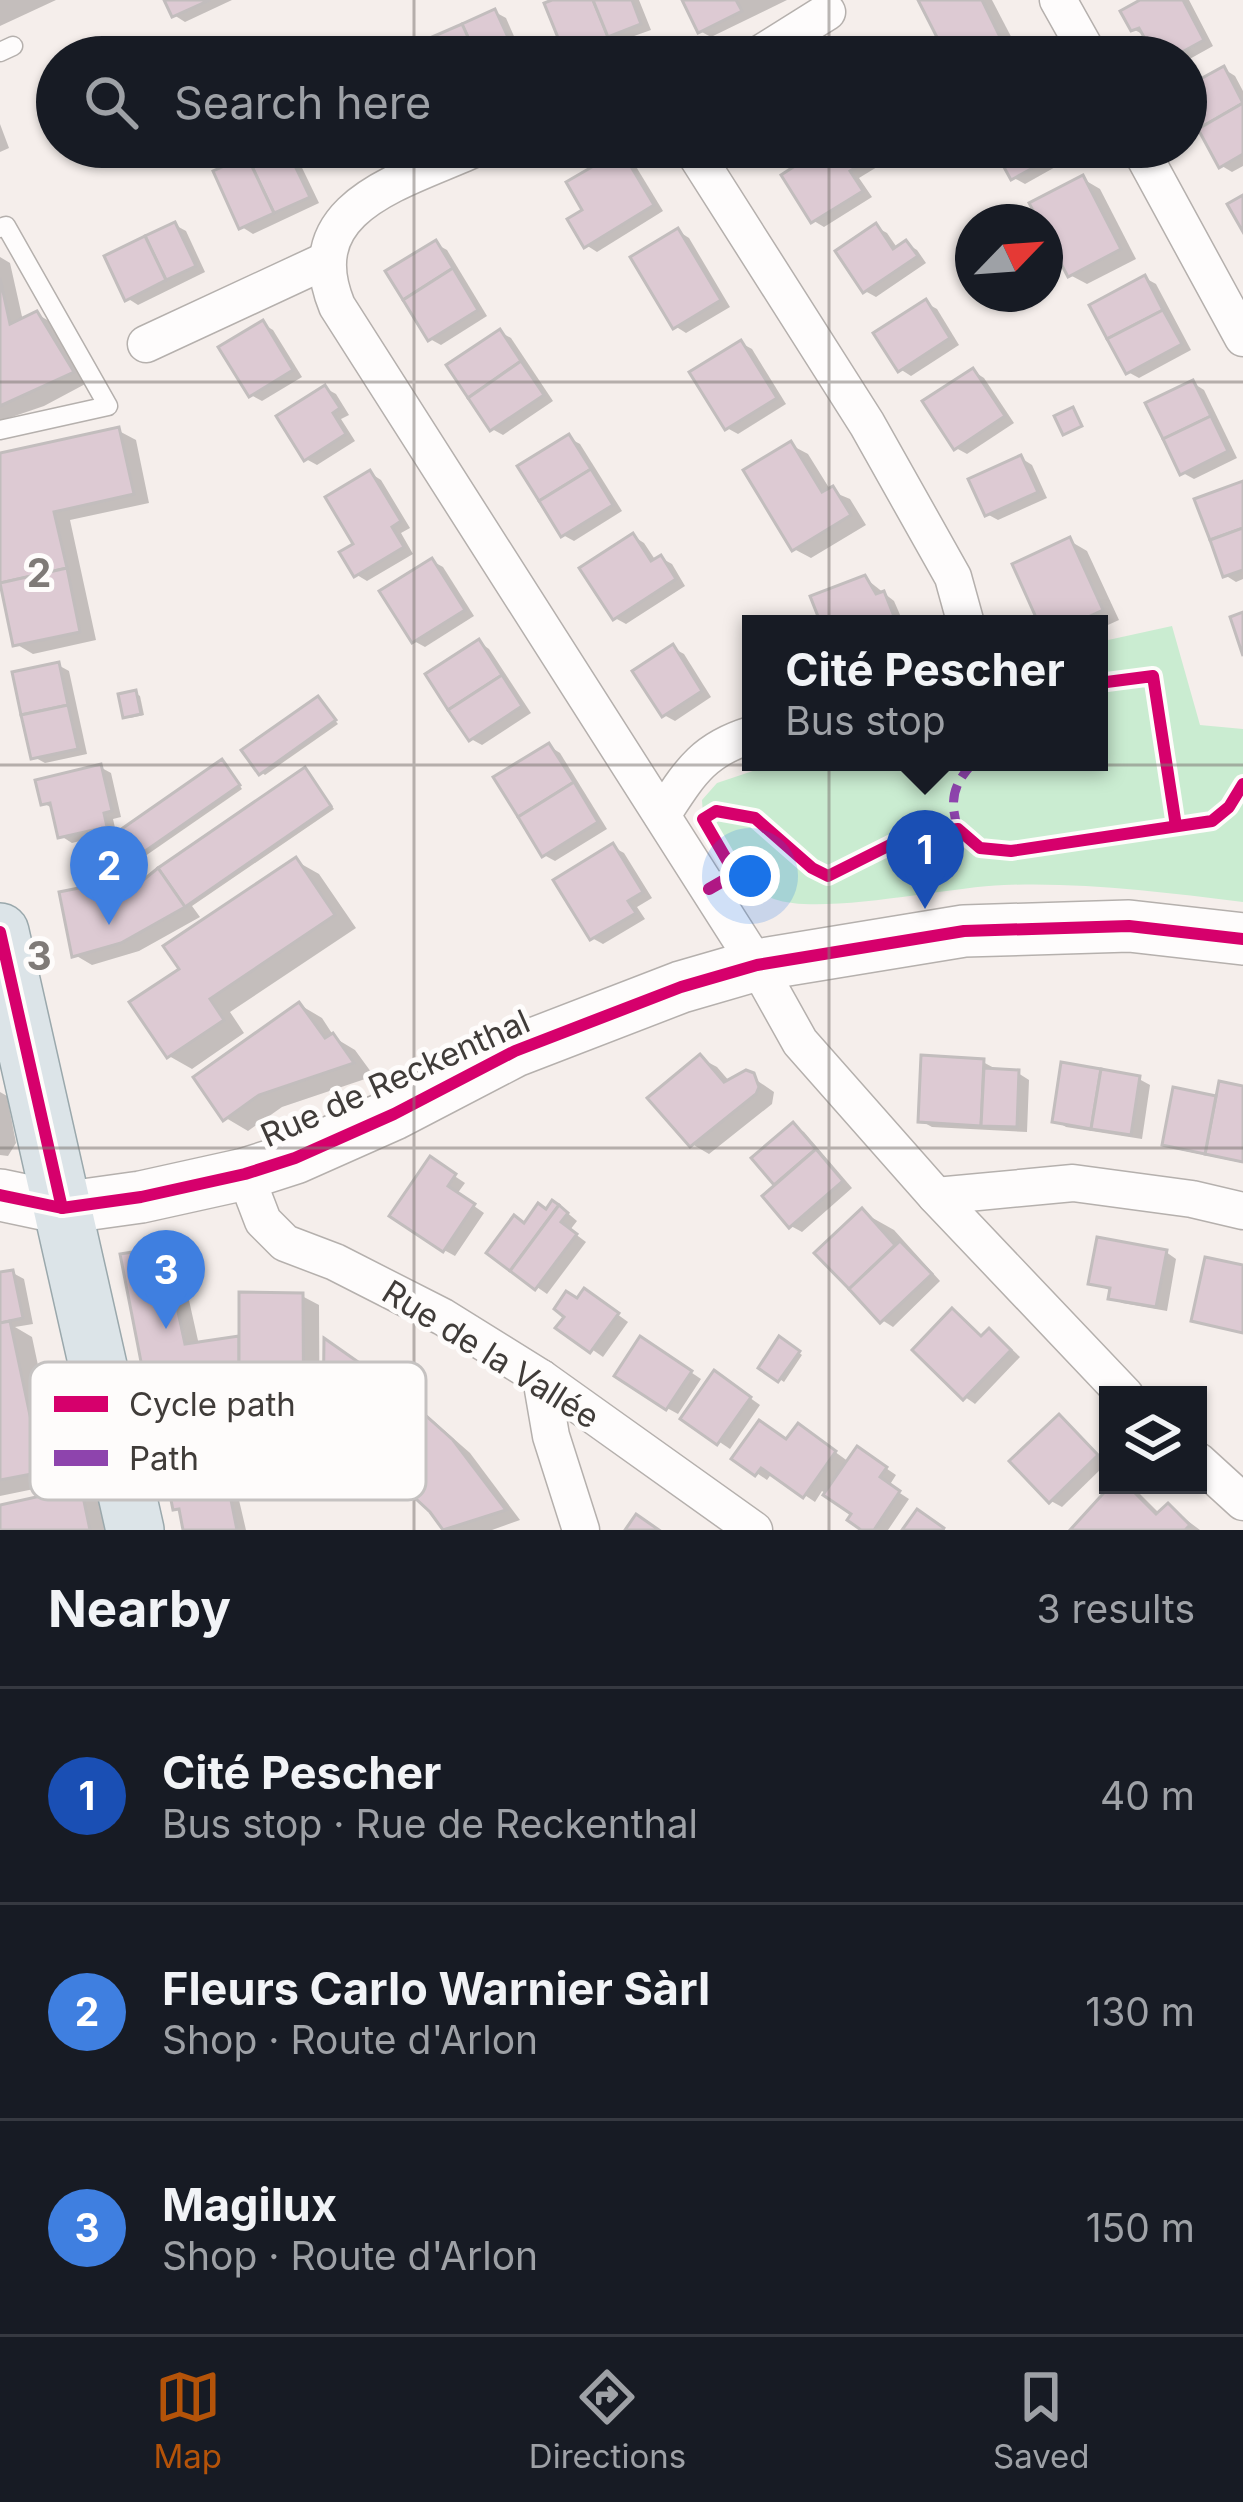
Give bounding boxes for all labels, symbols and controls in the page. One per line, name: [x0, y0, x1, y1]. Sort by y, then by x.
search box: [36, 36, 1207, 168]
icon: search: [78, 69, 144, 135]
text: Search here: [174, 75, 431, 130]
north arrow: [955, 204, 1063, 312]
text: 2: [27, 549, 51, 596]
popup: [742, 615, 1108, 771]
text: Cité Pescher: [785, 642, 1065, 697]
text: Bus stop: [785, 697, 946, 744]
pin: 1: [886, 810, 964, 909]
pin: 2: [70, 826, 148, 925]
your location: [720, 846, 780, 906]
text: 3: [26, 932, 52, 979]
street label: Rue de Reckenthal: [255, 1001, 535, 1155]
pin: 3: [127, 1230, 205, 1329]
street label: Rue de la Vallée: [375, 1271, 607, 1437]
legend: [30, 1362, 426, 1500]
text: Cycle path: [129, 1384, 296, 1424]
map controls: [1099, 1386, 1207, 1494]
button: layers: [1099, 1386, 1207, 1494]
text: Path: [129, 1438, 199, 1478]
text: Nearby: [48, 1578, 231, 1639]
text: 3 results: [1037, 1585, 1195, 1632]
text: Cité Pescher: [162, 1745, 441, 1800]
text: 1: [79, 1772, 95, 1819]
text: 40 m: [1100, 1772, 1195, 1819]
text: Bus stop · Rue de Reckenthal: [162, 1800, 698, 1847]
text: Fleurs Carlo Warnier Sàrl: [162, 1961, 710, 2016]
text: 2: [75, 1988, 99, 2035]
text: 130 m: [1085, 1988, 1195, 2035]
text: Shop · Route d'Arlon: [162, 2016, 538, 2063]
text: Magilux: [162, 2177, 337, 2232]
text: 3: [74, 2204, 100, 2251]
text: 150 m: [1086, 2204, 1195, 2251]
text: Shop · Route d'Arlon: [162, 2232, 538, 2279]
tab: Map: [153, 2364, 222, 2476]
tab: Directions: [529, 2364, 686, 2476]
tab: Saved: [993, 2364, 1090, 2476]

